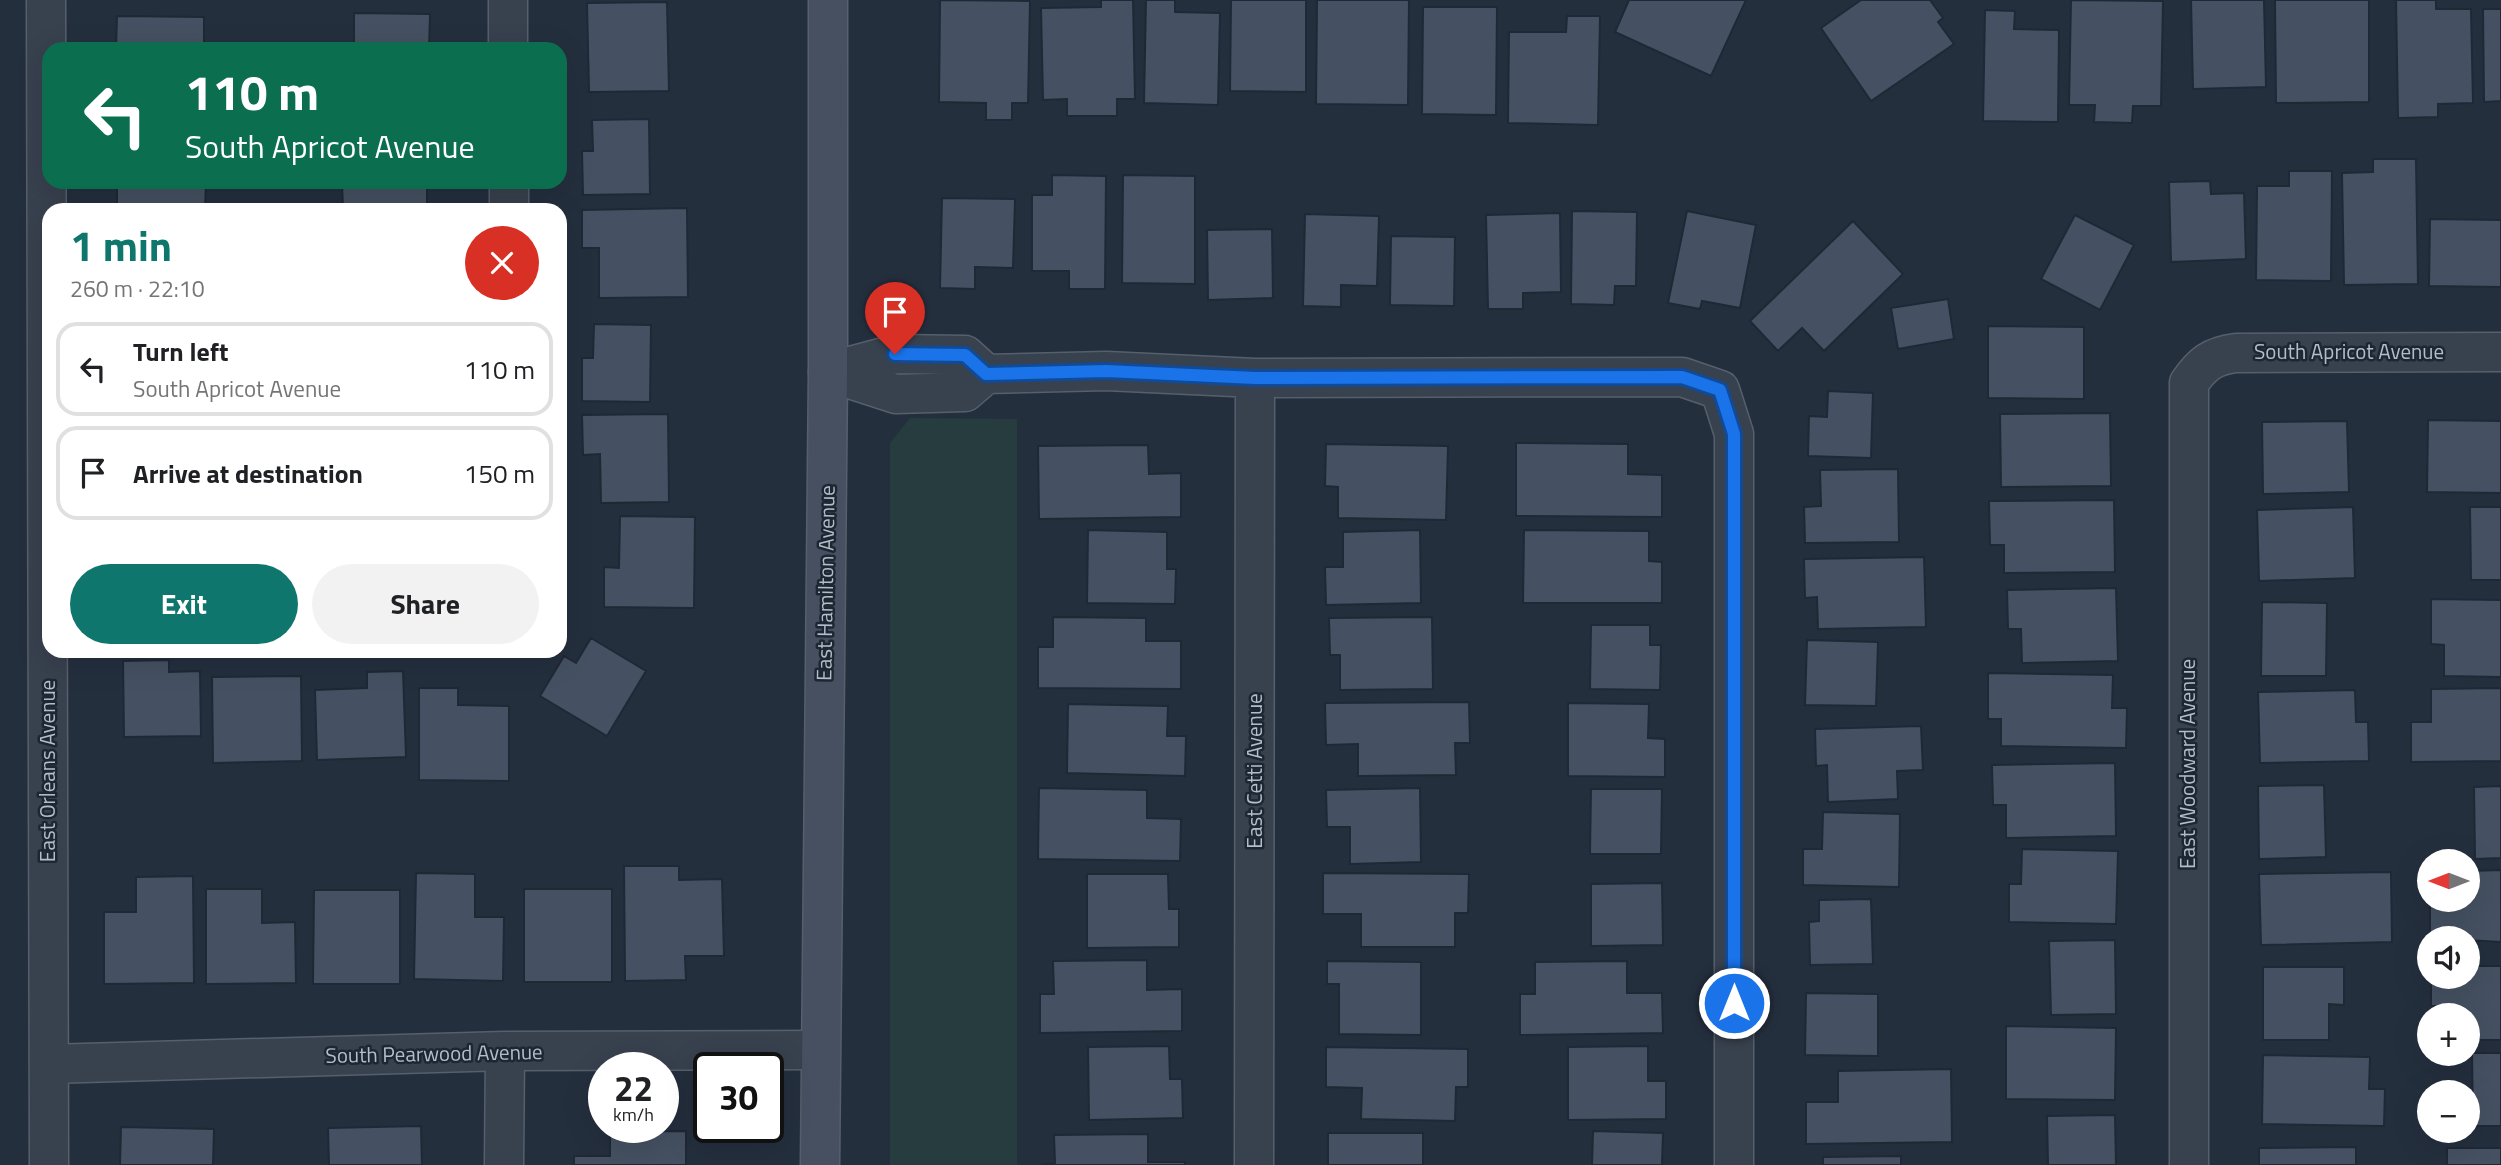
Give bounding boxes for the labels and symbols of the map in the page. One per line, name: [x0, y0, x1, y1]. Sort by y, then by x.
pin: [865, 282, 925, 354]
street label: South Apricot Avenue: [2254, 335, 2444, 367]
street label: East Hamilton Avenue: [807, 485, 843, 681]
street label: East Woodward Avenue: [2171, 659, 2203, 869]
street label: East Orleans Avenue: [31, 680, 63, 862]
street label: East Cetti Avenue: [1238, 693, 1270, 849]
north arrow: [2417, 849, 2480, 912]
position arrow: [1697, 966, 1771, 1040]
street label: South Pearwood Avenue: [325, 1035, 543, 1071]
speed limit sign: 30: [693, 1052, 784, 1143]

